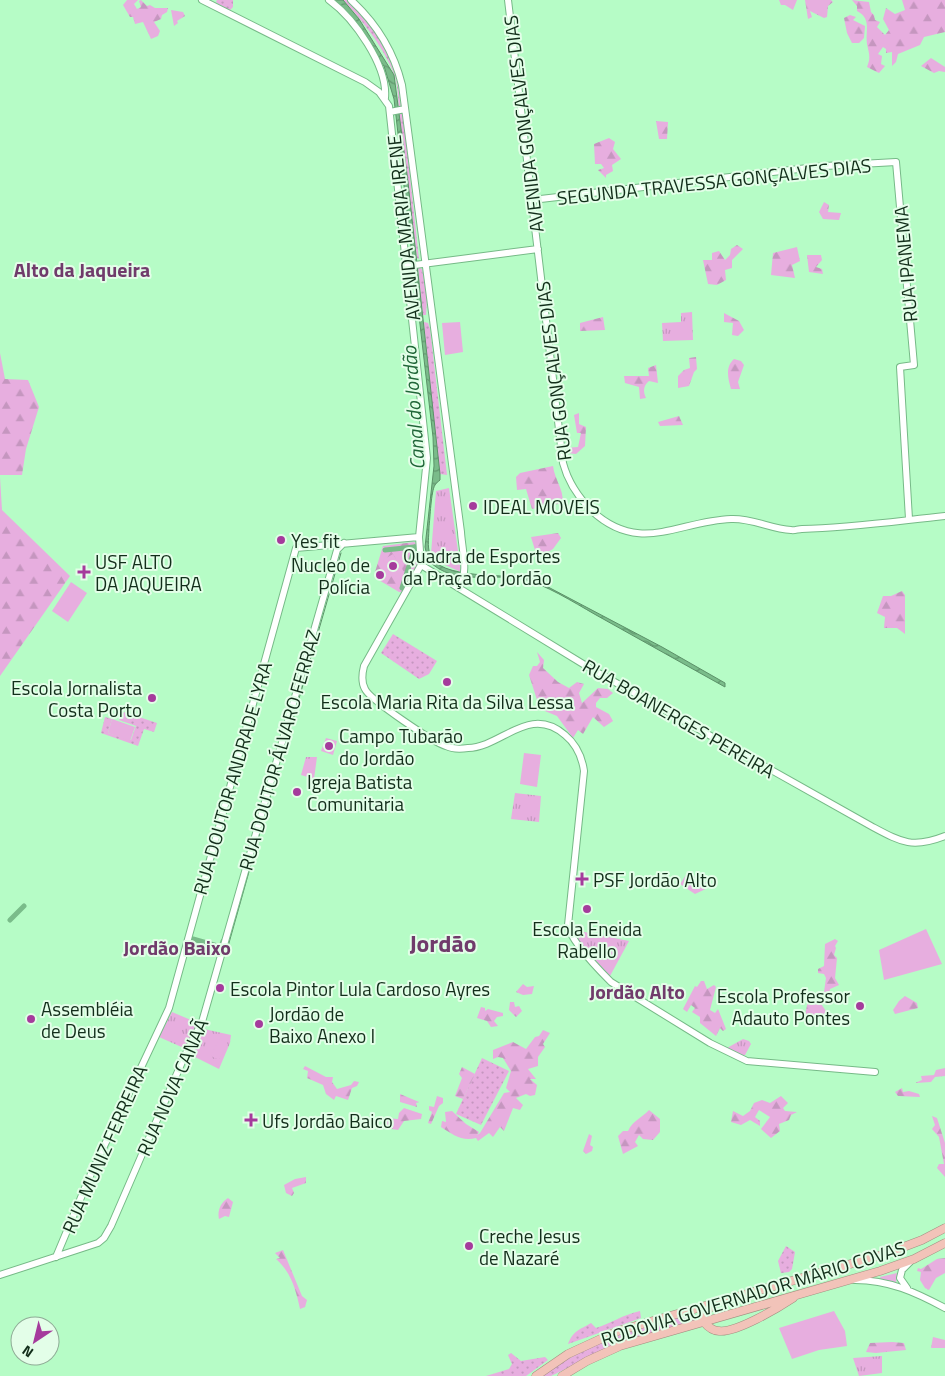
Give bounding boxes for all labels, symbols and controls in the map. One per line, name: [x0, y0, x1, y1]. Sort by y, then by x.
street label: AVENIDA GONÇALVES DIAS: [495, 14, 551, 234]
street label: AVENIDA MARIA IRENE: [379, 134, 427, 322]
street label: SEGUNDA TRAVESSA GONÇALVES DIAS: [555, 150, 873, 212]
street label: RUA IPANEMA: [885, 205, 925, 323]
district label: Alto da Jaqueira: [14, 254, 150, 285]
street label: RUA GONÇALVES DIAS: [528, 280, 578, 462]
water label: Canal do Jordão: [393, 344, 433, 471]
place label: IDEAL MOVEIS: [483, 492, 600, 521]
marker: IDEAL MOVEIS: [467, 500, 479, 512]
place label: Yes fit: [291, 526, 340, 555]
marker: Yes fit: [275, 534, 287, 546]
place label: Quadra de Esportes da Praça do Jordão: [403, 541, 561, 592]
place label: USF ALTO DA JAQUEIRA: [95, 547, 202, 598]
place label: Nucleo de Polícia: [291, 550, 370, 601]
marker: Quadra de Esportes da Praça do Jordão: [387, 560, 399, 572]
marker: USF ALTO DA JAQUEIRA: [77, 565, 91, 579]
marker: Nucleo de Polícia: [374, 569, 386, 581]
street label: RUA DOUTOR ÁLVARO FERRAZ: [231, 626, 327, 874]
street label: RUA BOANERGES PEREIRA: [577, 651, 781, 785]
street label: RUA DOUTOR ANDRADE LYRA: [185, 658, 279, 898]
place label: Escola Jornalista Costa Porto: [11, 673, 142, 724]
marker: Escola Maria Rita da Silva Lessa: [441, 676, 453, 688]
place label: Escola Maria Rita da Silva Lessa: [321, 687, 574, 716]
marker: Escola Jornalista Costa Porto: [146, 692, 158, 704]
place label: Campo Tubarão do Jordão: [339, 721, 463, 772]
marker: Campo Tubarão do Jordão: [323, 740, 335, 752]
place label: Igreja Batista Comunitaria: [307, 767, 413, 818]
marker: Igreja Batista Comunitaria: [291, 786, 303, 798]
place label: PSF Jordão Alto: [593, 865, 717, 894]
marker: PSF Jordão Alto: [575, 872, 589, 886]
marker: Escola Eneida Rabello: [581, 903, 593, 915]
place label: Escola Eneida Rabello: [532, 914, 642, 965]
district label: Jordão: [409, 925, 477, 961]
district label: Jordão Baixo: [123, 932, 231, 963]
place label: Escola Pintor Lula Cardoso Ayres: [230, 974, 490, 1003]
district label: Jordão Alto: [589, 976, 685, 1007]
place label: Escola Professor Adauto Pontes: [717, 981, 850, 1032]
marker: Escola Pintor Lula Cardoso Ayres: [214, 982, 226, 994]
place label: Assembléia de Deus: [41, 994, 134, 1045]
place label: Jordão de Baixo Anexo I: [269, 999, 375, 1050]
marker: Escola Professor Adauto Pontes: [854, 1000, 866, 1012]
marker: Assembléia de Deus: [25, 1013, 37, 1025]
street label: RUA NOVA CANAÃ: [129, 1014, 215, 1160]
marker: Jordão de Baixo Anexo I: [253, 1018, 265, 1030]
street label: RUA MUNIZ FERREIRA: [54, 1060, 154, 1238]
place label: Ufs Jordão Baico: [262, 1106, 393, 1135]
marker: Ufs Jordão Baico: [244, 1113, 258, 1127]
place label: Creche Jesus de Nazaré: [479, 1221, 580, 1272]
street label: RODOVIA GOVERNADOR MÁRIO COVAS: [597, 1233, 909, 1353]
marker: Creche Jesus de Nazaré: [463, 1240, 475, 1252]
north arrow: [10, 1316, 60, 1366]
text: N: [17, 1341, 37, 1363]

